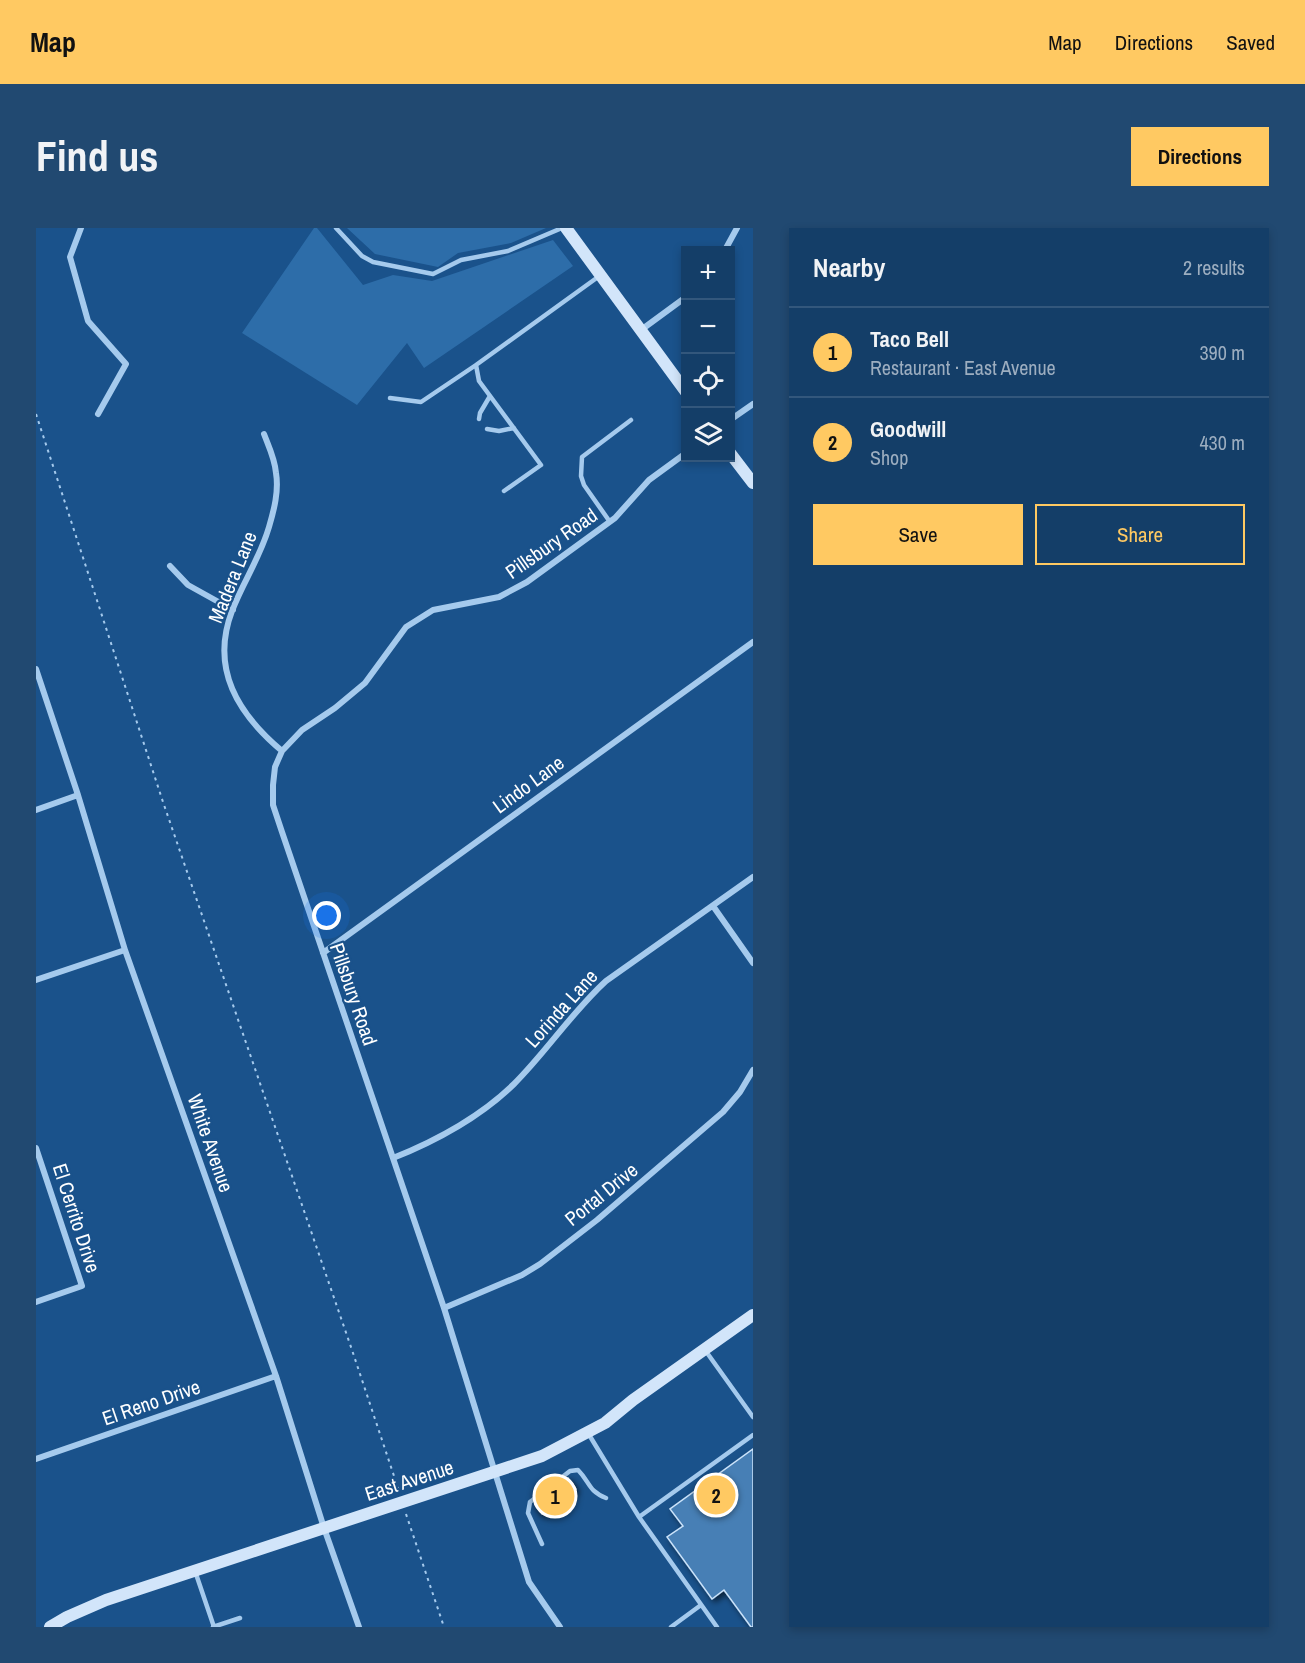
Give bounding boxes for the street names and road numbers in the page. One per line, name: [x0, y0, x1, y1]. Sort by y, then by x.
street label: Pillsbury Road: [500, 501, 602, 585]
street label: Madera Lane: [201, 527, 263, 627]
street label: Lindo Lane: [487, 749, 569, 819]
street label: Pillsbury Road: [324, 939, 384, 1049]
street label: Lorinda Lane: [519, 963, 603, 1053]
street label: White Avenue: [182, 1090, 240, 1196]
street label: Portal Drive: [559, 1156, 643, 1232]
street label: El Cerrito Drive: [47, 1160, 107, 1276]
street label: El Reno Drive: [98, 1373, 204, 1431]
street label: East Avenue: [361, 1453, 457, 1507]

